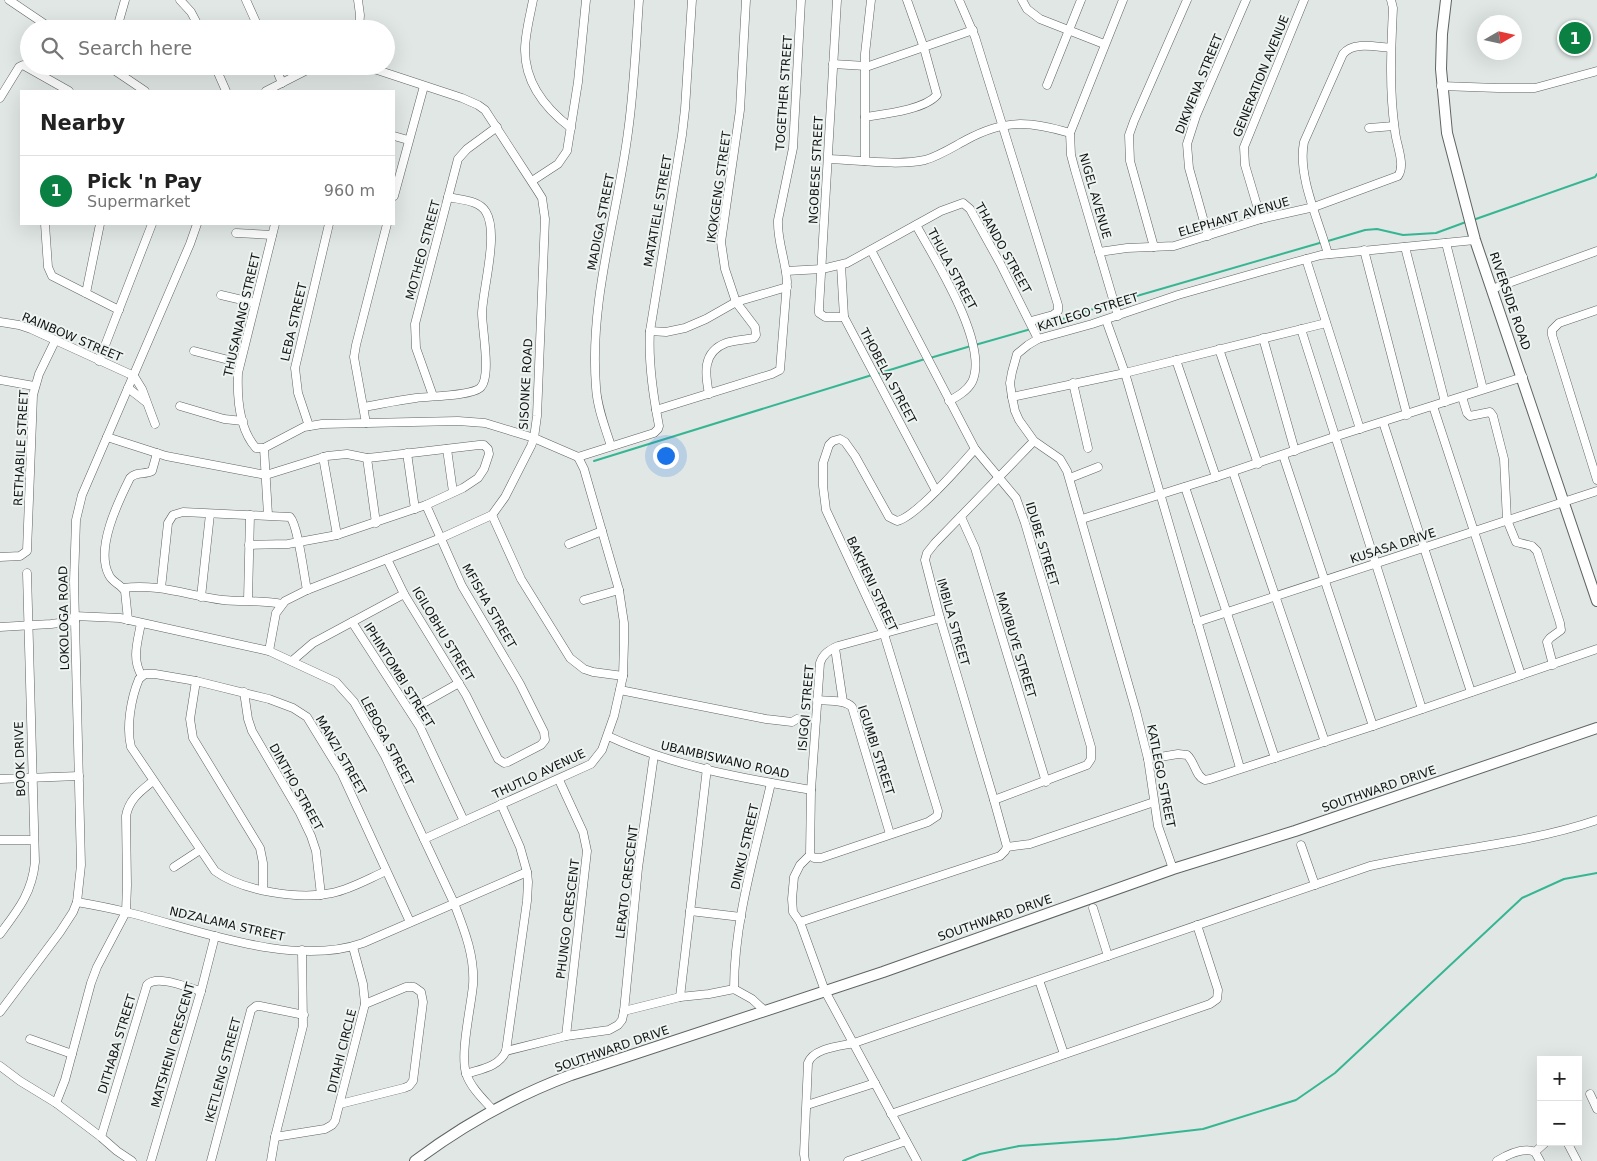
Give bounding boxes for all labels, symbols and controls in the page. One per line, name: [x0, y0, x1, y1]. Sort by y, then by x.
street label: GENERATION AVENUE: [1230, 13, 1292, 139]
north arrow: [1477, 15, 1522, 60]
pin: 1: [1559, 19, 1591, 57]
search box: [20, 20, 395, 75]
street label: DIKWENA STREET: [1173, 31, 1226, 136]
icon: search: [38, 34, 66, 62]
street label: TOGETHER STREET: [773, 34, 795, 152]
text: Search here: [78, 37, 192, 59]
text: Nearby: [40, 111, 125, 135]
street label: NGOBESE STREET: [806, 115, 826, 224]
street label: IKOKGENG STREET: [704, 130, 734, 244]
street label: NIGEL AVENUE: [1076, 152, 1114, 240]
street label: MATATIELE STREET: [641, 153, 675, 268]
text: Pick 'n Pay: [87, 170, 202, 192]
street label: MADIGA STREET: [585, 172, 617, 272]
text: 1: [50, 181, 62, 200]
text: 960 m: [324, 181, 375, 200]
text: Supermarket: [87, 192, 190, 211]
street label: ELEPHANT AVENUE: [1177, 194, 1291, 240]
street label: MOTHEO STREET: [403, 198, 443, 301]
street label: THANDO STREET: [972, 199, 1034, 297]
street label: THULA STREET: [924, 225, 980, 313]
street label: RIVERSIDE ROAD: [1487, 250, 1533, 352]
street label: THUSANANG STREET: [221, 251, 263, 379]
street label: LEBA STREET: [278, 281, 310, 363]
street label: KATLEGO STREET: [1036, 290, 1141, 334]
street label: RAINBOW STREET: [20, 310, 125, 365]
street label: THOBELA STREET: [856, 325, 919, 427]
street label: SISONKE ROAD: [517, 338, 535, 430]
street label: RETHABILE STREET: [11, 389, 31, 506]
your location: [653, 443, 679, 469]
street label: IDUBE STREET: [1023, 500, 1062, 588]
street label: KUSASA DRIVE: [1348, 526, 1438, 566]
street label: BAKHENI STREET: [844, 534, 900, 634]
street label: MFISHA STREET: [459, 561, 519, 651]
street label: LOKOLOGA ROAD: [56, 566, 72, 670]
street label: IMBILA STREET: [934, 577, 972, 668]
street label: IGILOBHU STREET: [409, 584, 477, 684]
street label: MAYIBUYE STREET: [993, 590, 1039, 700]
street label: IPHINTOMBI STREET: [361, 620, 437, 731]
street label: ISIGQI STREET: [795, 664, 817, 752]
street label: LEBOGA STREET: [358, 694, 417, 789]
street label: IGUMBI STREET: [855, 703, 897, 797]
street label: MANZI STREET: [313, 713, 370, 798]
street label: BOOK DRIVE: [12, 721, 28, 797]
street label: KATLEGO STREET: [1144, 723, 1178, 829]
street label: UBAMBISWANO ROAD: [659, 738, 791, 782]
street label: DINTHO STREET: [266, 741, 326, 833]
street label: THUTLO AVENUE: [490, 746, 588, 802]
street label: SOUTHWARD DRIVE: [1320, 763, 1438, 815]
street label: DINKU STREET: [728, 802, 762, 891]
street label: LERATO CRESCENT: [613, 824, 641, 940]
street label: PHUNGO CRESCENT: [554, 858, 582, 980]
street label: SOUTHWARD DRIVE: [936, 892, 1054, 944]
street label: NDZALAMA STREET: [168, 904, 287, 944]
street label: MATSHENI CRESCENT: [148, 980, 198, 1109]
street label: DITHABA STREET: [95, 992, 139, 1095]
street label: DITAHI CIRCLE: [325, 1008, 359, 1094]
street label: IKETLENG STREET: [202, 1015, 244, 1124]
street label: SOUTHWARD DRIVE: [553, 1023, 671, 1075]
map controls: [1537, 1056, 1582, 1146]
button: +: [1537, 1056, 1582, 1101]
button: −: [1537, 1101, 1582, 1146]

